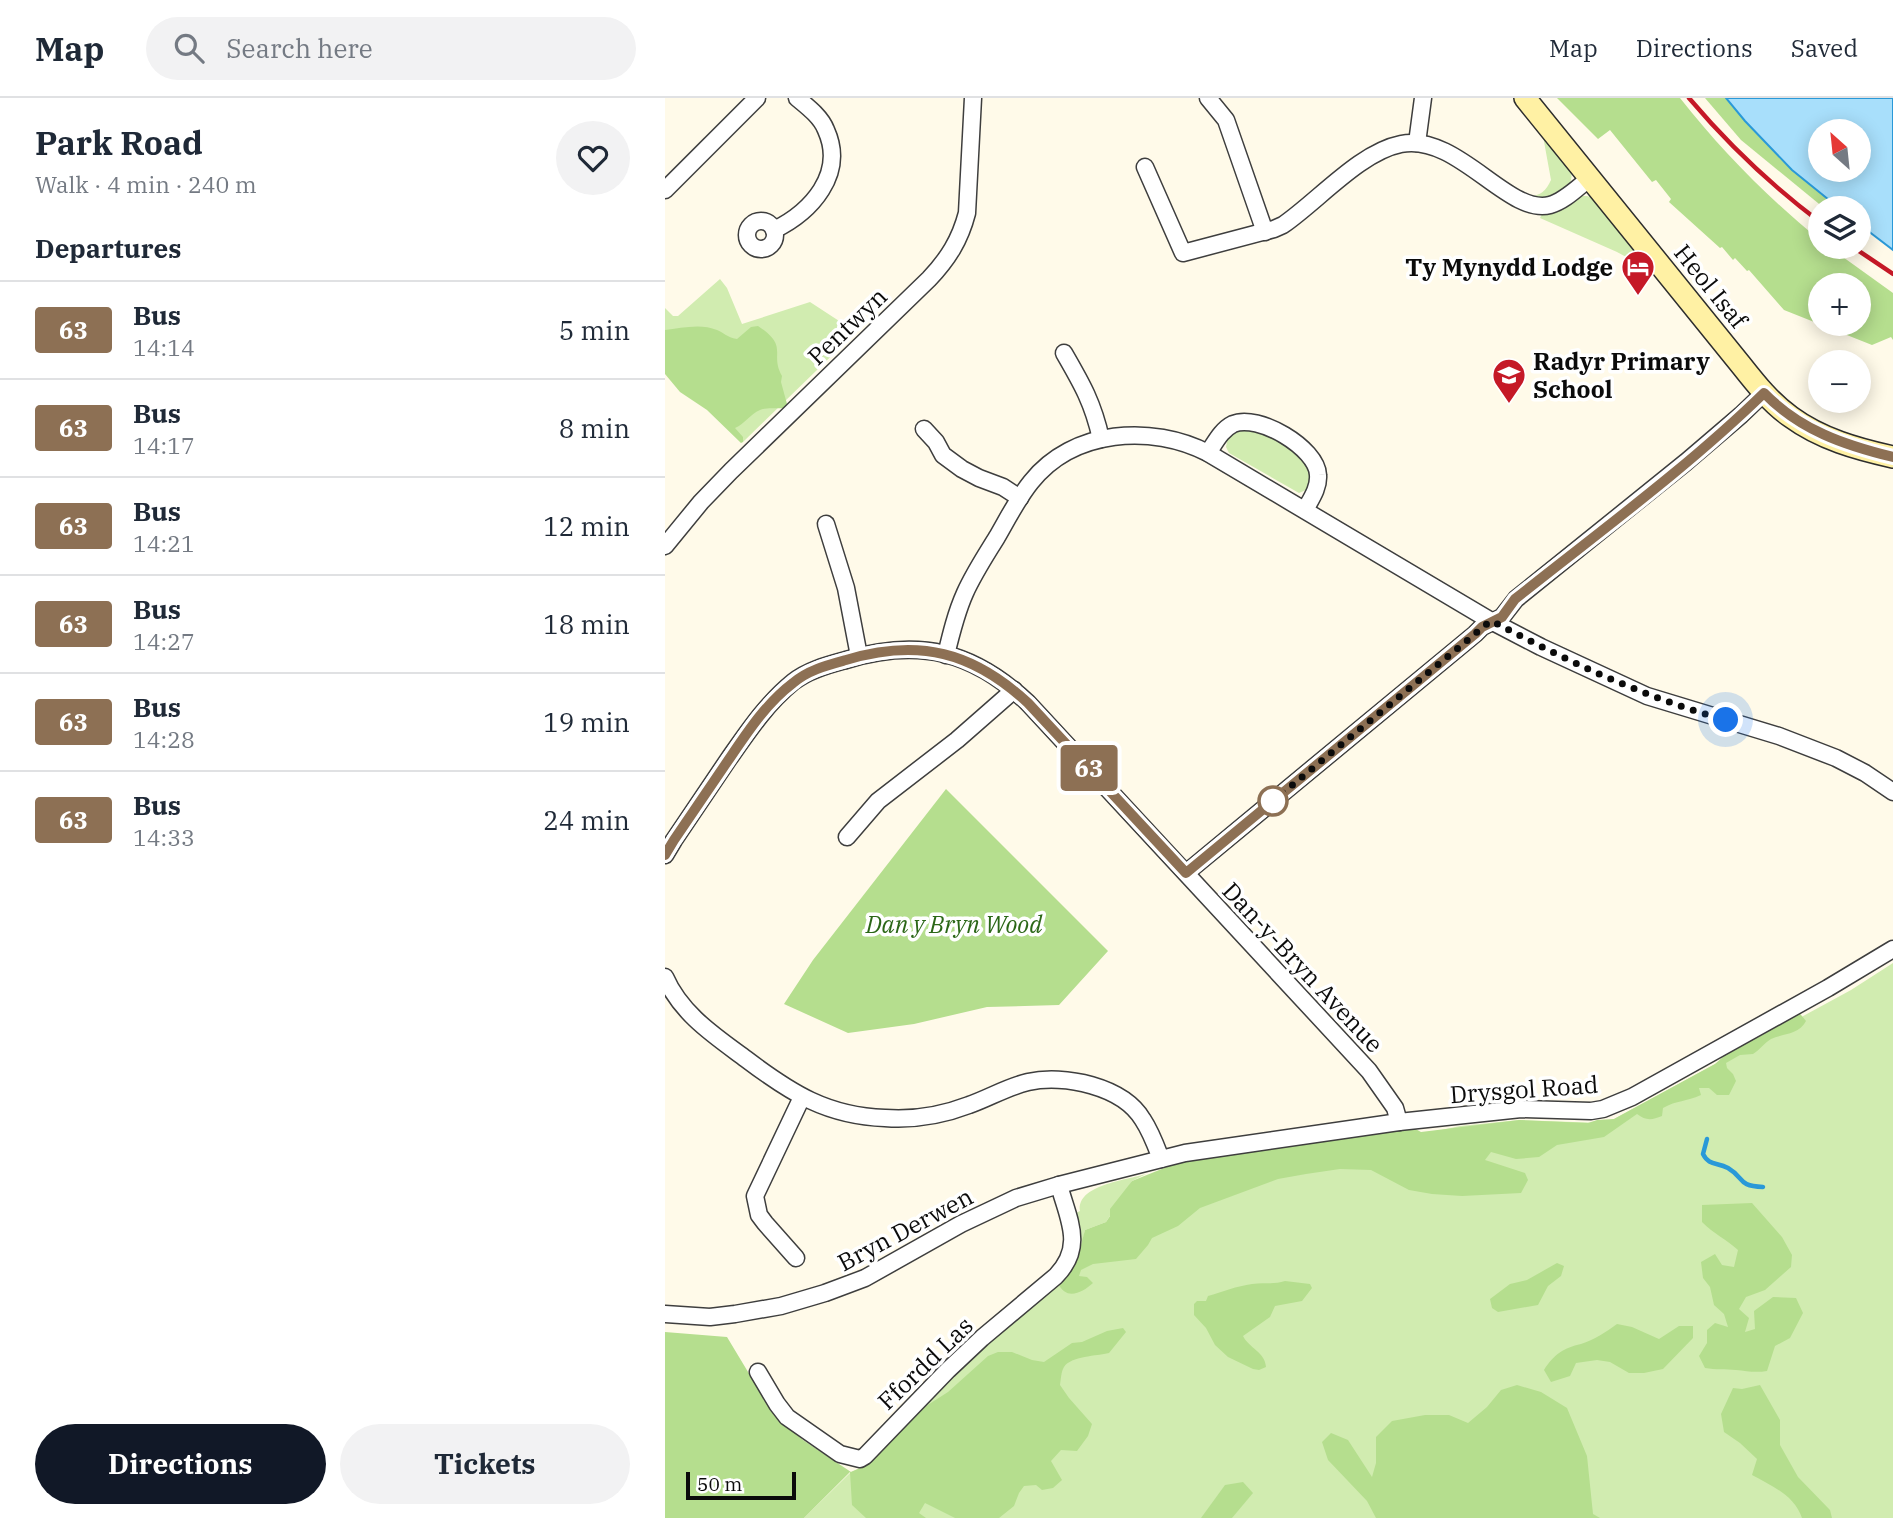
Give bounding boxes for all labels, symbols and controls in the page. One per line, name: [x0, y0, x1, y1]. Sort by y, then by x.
search box: [146, 17, 636, 80]
text: Map: [35, 27, 104, 70]
icon: search: [170, 29, 208, 67]
text: Search here: [226, 31, 373, 65]
text: Map: [1549, 32, 1598, 64]
text: Directions: [1636, 32, 1753, 64]
text: Saved: [1791, 32, 1858, 64]
north arrow: [1808, 119, 1871, 182]
map controls: [1808, 119, 1871, 413]
text: Park Road: [35, 121, 203, 164]
button: heart: [556, 121, 630, 195]
text: Walk · 4 min · 240 m: [35, 169, 257, 199]
button: layers: [1808, 196, 1871, 259]
text: Departures: [35, 231, 181, 265]
street label: Heol Isaf: [1667, 237, 1756, 336]
hotel icon: Ty Mynydd Lodge: [1619, 248, 1657, 297]
place label: Ty Mynydd Lodge: [1405, 251, 1613, 283]
button: +: [1808, 273, 1871, 336]
street label: Pentwyn: [800, 280, 894, 372]
text: Bus: [133, 298, 181, 332]
text: 5 min: [559, 313, 630, 347]
text: 63: [59, 314, 88, 346]
text: 14:14: [133, 332, 195, 362]
place label: Radyr Primary School: [1533, 345, 1710, 405]
button: −: [1808, 350, 1871, 413]
school or university icon: Radyr Primary School: [1490, 356, 1528, 405]
text: Bus: [133, 396, 181, 430]
text: 8 min: [559, 411, 630, 445]
text: 63: [59, 412, 88, 444]
text: 14:17: [133, 430, 195, 460]
text: Bus: [133, 494, 181, 528]
text: 12 min: [543, 509, 630, 543]
text: 63: [59, 510, 88, 542]
text: 14:21: [133, 528, 195, 558]
text: Bus: [133, 592, 181, 626]
text: 18 min: [543, 607, 630, 641]
text: 63: [59, 608, 88, 640]
text: 14:27: [133, 626, 195, 656]
text: Bus: [133, 690, 181, 724]
your location: [1708, 702, 1743, 737]
text: 19 min: [543, 705, 630, 739]
text: 63: [59, 706, 88, 738]
text: 14:28: [133, 724, 195, 754]
line badge: 63: [1057, 745, 1121, 791]
text: 63: [1075, 752, 1103, 784]
unlabelled marker: [1258, 786, 1288, 816]
text: Bus: [133, 788, 181, 822]
text: 24 min: [543, 803, 630, 837]
text: 63: [59, 804, 88, 836]
text: 14:33: [133, 822, 195, 852]
street label: Dan-y-Bryn Avenue: [1216, 875, 1390, 1059]
park label: Dan y Bryn Wood: [865, 908, 1043, 940]
street label: Drysgol Road: [1449, 1068, 1599, 1110]
street label: Bryn Derwen: [832, 1180, 978, 1278]
street label: Ffordd Las: [870, 1309, 980, 1417]
button: Directions: [35, 1424, 326, 1504]
button: Tickets: [340, 1424, 630, 1504]
scale bar: [686, 1469, 796, 1501]
text: 50 m: [697, 1472, 742, 1496]

